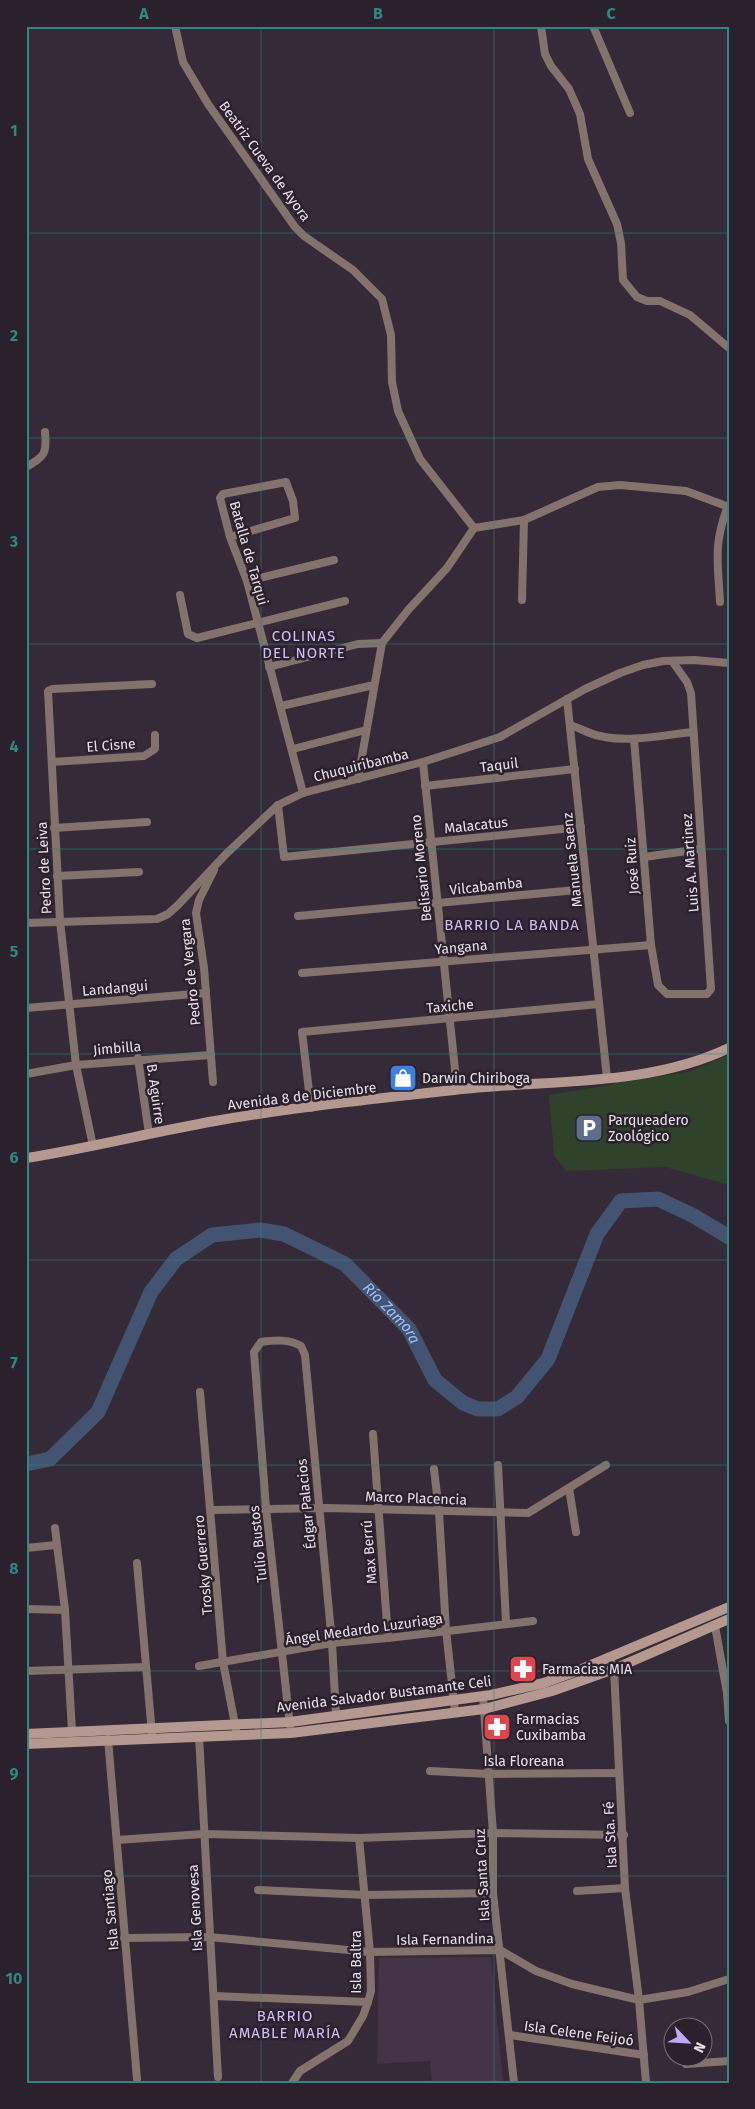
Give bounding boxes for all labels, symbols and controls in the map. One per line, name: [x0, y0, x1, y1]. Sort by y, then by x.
text: A: [138, 4, 149, 23]
text: B: [373, 4, 383, 23]
text: C: [606, 4, 616, 23]
street label: Beatriz Cueva de Ayora: [215, 98, 314, 225]
text: 1: [10, 121, 18, 140]
text: 2: [10, 326, 18, 345]
street label: Batalla de Tarqui: [226, 499, 271, 607]
text: 3: [9, 532, 18, 551]
district label: COLINAS DEL NORTE: [262, 627, 346, 662]
street label: El Cisne: [86, 735, 136, 756]
text: 4: [9, 737, 19, 756]
street label: Chuquiribamba: [312, 745, 410, 786]
street label: Taquil: [479, 755, 519, 776]
street label: Manuela Saenz: [559, 812, 586, 908]
street label: Luis A. Martinez: [679, 813, 702, 913]
street label: Belisario Moreno: [407, 814, 436, 922]
street label: Malacatus: [443, 814, 509, 837]
street label: Pedro de Leiva: [34, 821, 55, 915]
street label: José Ruiz: [622, 837, 643, 895]
street label: Vilcabamba: [449, 874, 523, 899]
district label: BARRIO LA BANDA: [444, 916, 580, 934]
street label: Pedro de Vergara: [176, 917, 205, 1026]
street label: Yangana: [434, 937, 488, 958]
text: 5: [10, 942, 19, 961]
street label: Landangui: [81, 977, 149, 1000]
street label: Taxiche: [426, 996, 474, 1017]
street label: Jimbilla: [92, 1038, 142, 1059]
street label: B. Aguirre: [143, 1063, 168, 1125]
shop icon: Darwin Chiriboga: [388, 1063, 418, 1093]
place label: Darwin Chiriboga: [422, 1070, 530, 1087]
street label: Avenida 8 de Diciembre: [227, 1079, 377, 1114]
place label: Parqueadero Zoológico: [608, 1112, 689, 1145]
parking icon: Parqueadero Zoológico: [574, 1113, 604, 1143]
text: 6: [9, 1148, 19, 1167]
water label: Río Zamora: [359, 1279, 424, 1347]
text: 7: [10, 1353, 18, 1372]
street label: Édgar Palacios: [292, 1457, 320, 1550]
street label: Marco Placencia: [365, 1488, 467, 1509]
street label: Tulio Bustos: [246, 1504, 271, 1583]
street label: Trosky Guerrero: [191, 1514, 216, 1616]
street label: Max Berrú: [358, 1519, 381, 1585]
text: 8: [9, 1559, 19, 1578]
street label: Ángel Medardo Luzuriaga: [284, 1609, 444, 1649]
pharmacy icon: Farmacias MIA: [508, 1654, 538, 1684]
place label: Farmacias MIA: [542, 1661, 632, 1678]
street label: Avenida Salvador Bustamante Celi: [276, 1673, 492, 1716]
place label: Farmacias Cuxibamba: [516, 1711, 586, 1744]
pharmacy icon: Farmacias Cuxibamba: [482, 1712, 512, 1742]
street label: Isla Floreana: [484, 1753, 564, 1770]
text: 9: [10, 1764, 19, 1783]
street label: Isla Sta. Fé: [600, 1801, 621, 1869]
street label: Isla Santa Cruz: [472, 1828, 493, 1922]
street label: Isla Genovesa: [185, 1864, 206, 1952]
street label: Isla Santiago: [98, 1869, 123, 1951]
street label: Isla Baltra: [348, 1930, 365, 1994]
street label: Isla Fernandina: [396, 1930, 494, 1949]
text: 10: [6, 1969, 22, 1988]
district label: BARRIO AMABLE MARÍA: [229, 2007, 341, 2042]
north arrow: [662, 2016, 712, 2066]
street label: Isla Celene Feijoó: [523, 2017, 635, 2050]
text: N: [690, 2039, 709, 2055]

